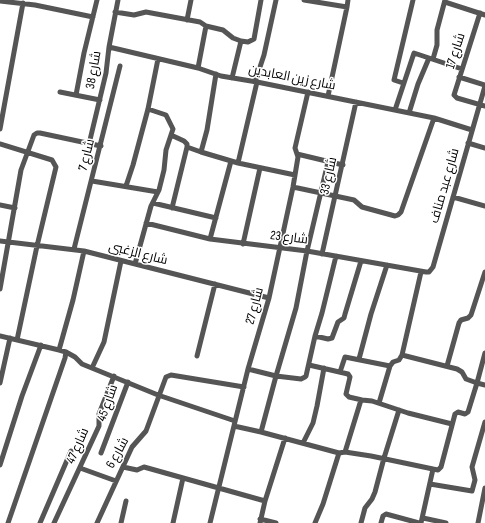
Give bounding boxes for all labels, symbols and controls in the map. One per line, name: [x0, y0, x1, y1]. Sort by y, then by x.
street label: شارع 17: [443, 31, 469, 71]
street label: شارع 38: [83, 50, 105, 90]
street label: شارع زين العابدين: [247, 62, 337, 94]
street label: شارع 7: [76, 137, 98, 173]
street label: شارع عبد مناف: [427, 147, 463, 225]
street label: شارع 33: [317, 156, 341, 196]
street label: شارع 23: [269, 228, 309, 248]
street label: شارع الزغبى: [107, 239, 169, 269]
street label: شارع 27: [243, 286, 267, 326]
street label: شارع 45: [94, 383, 122, 423]
street label: شارع 47: [63, 426, 93, 466]
street label: شارع 6: [103, 435, 133, 471]

